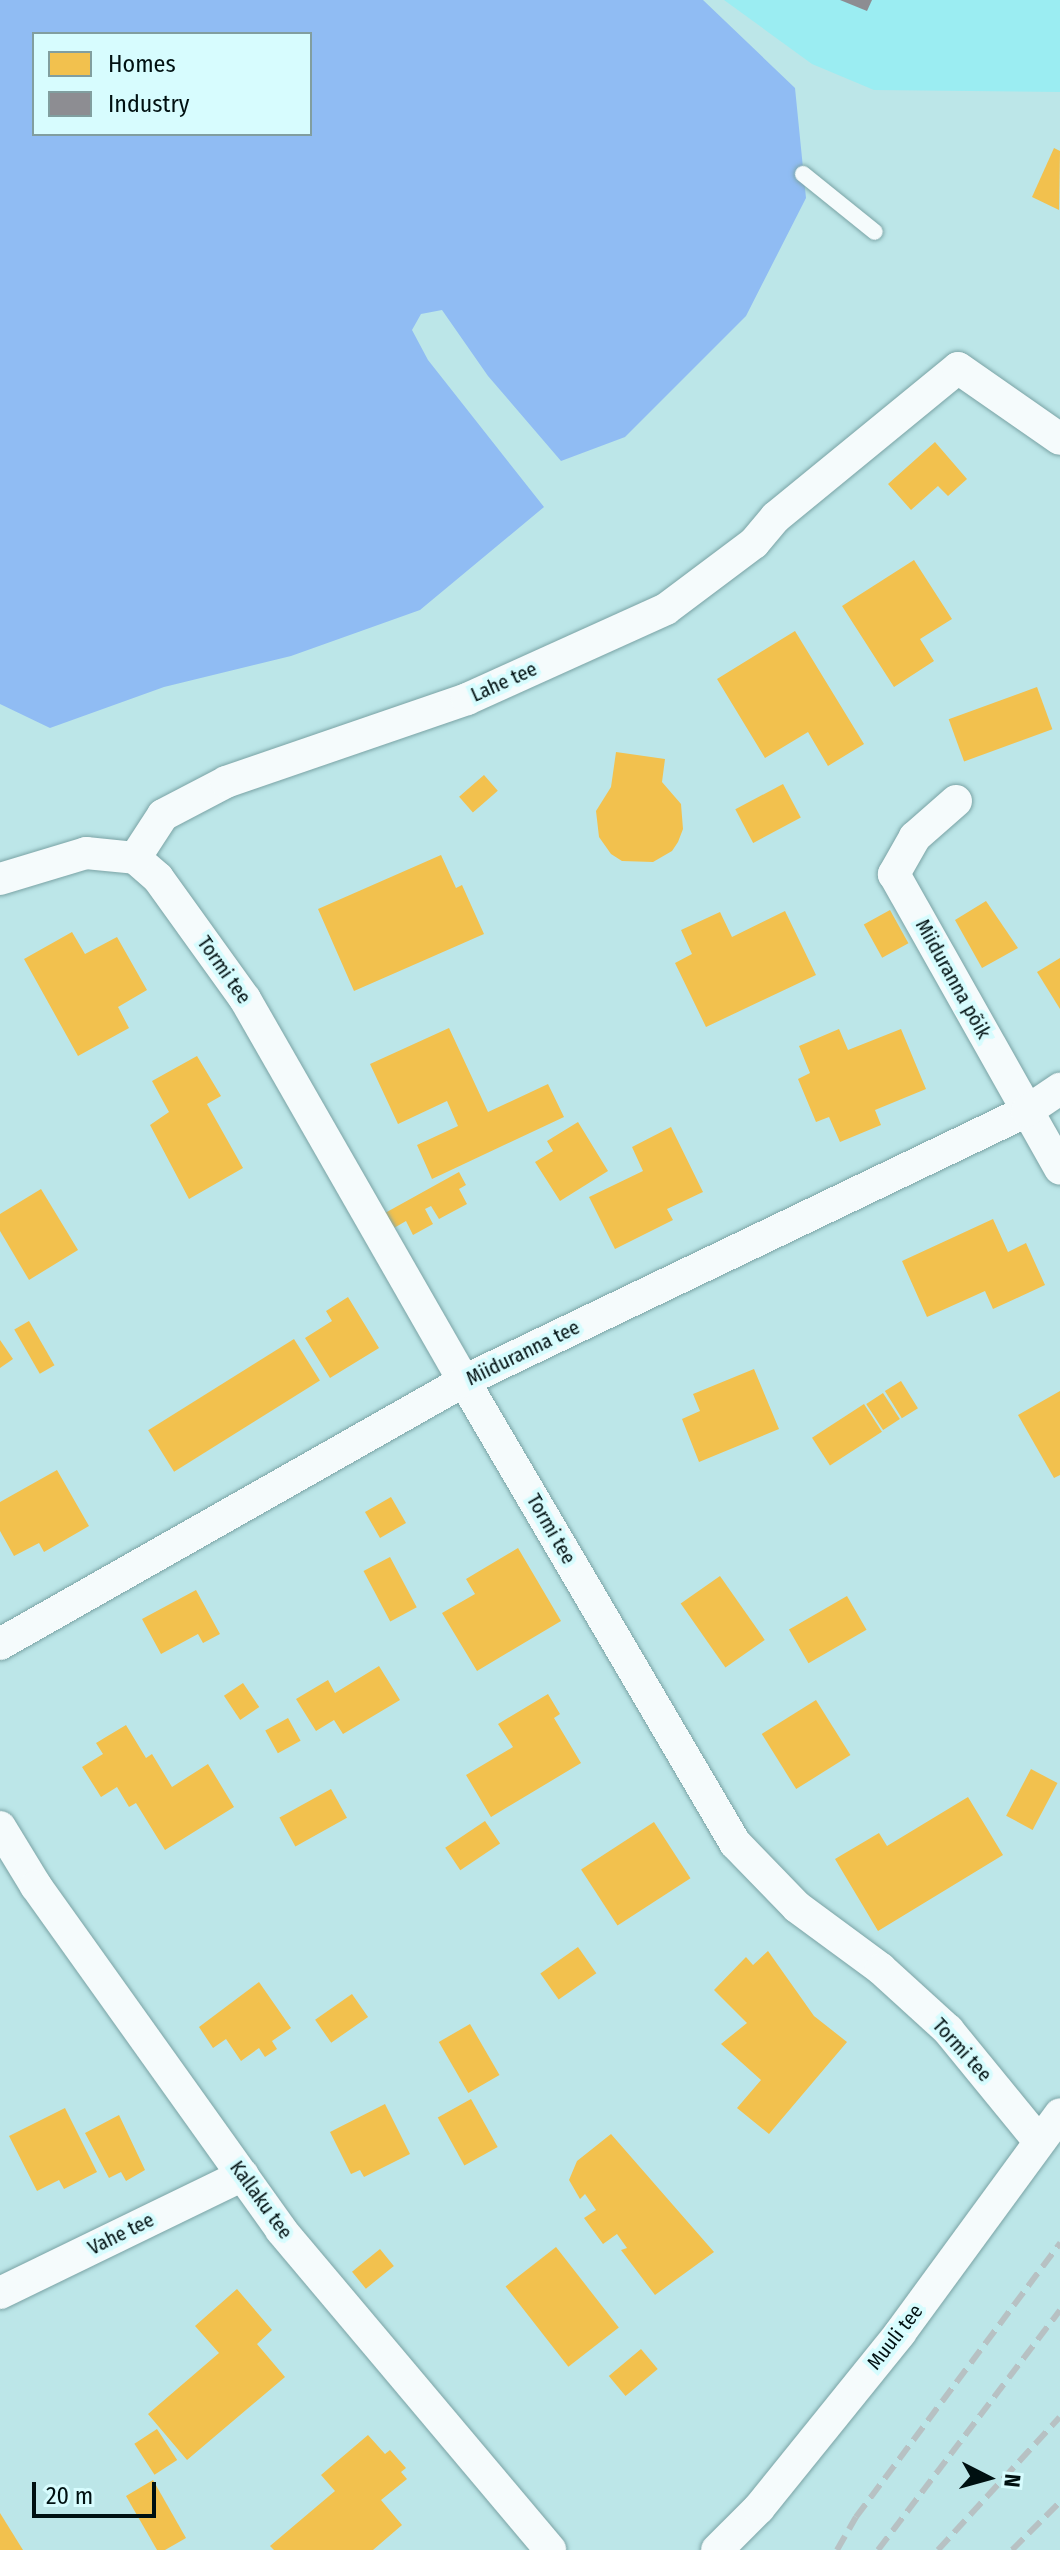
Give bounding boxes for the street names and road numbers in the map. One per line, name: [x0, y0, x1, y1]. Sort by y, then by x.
street label: Lahe tee: [467, 657, 541, 707]
street label: Miiduranna põik: [910, 915, 996, 1043]
street label: Tormi tee: [192, 932, 256, 1008]
street label: Miiduranna tee: [462, 1315, 584, 1391]
street label: Tormi tee: [521, 1490, 581, 1568]
street label: Tormi tee: [927, 2013, 997, 2087]
street label: Kallaku tee: [225, 2156, 297, 2244]
street label: Vahe tee: [84, 2208, 158, 2260]
street label: Muuli tee: [862, 2300, 928, 2374]

